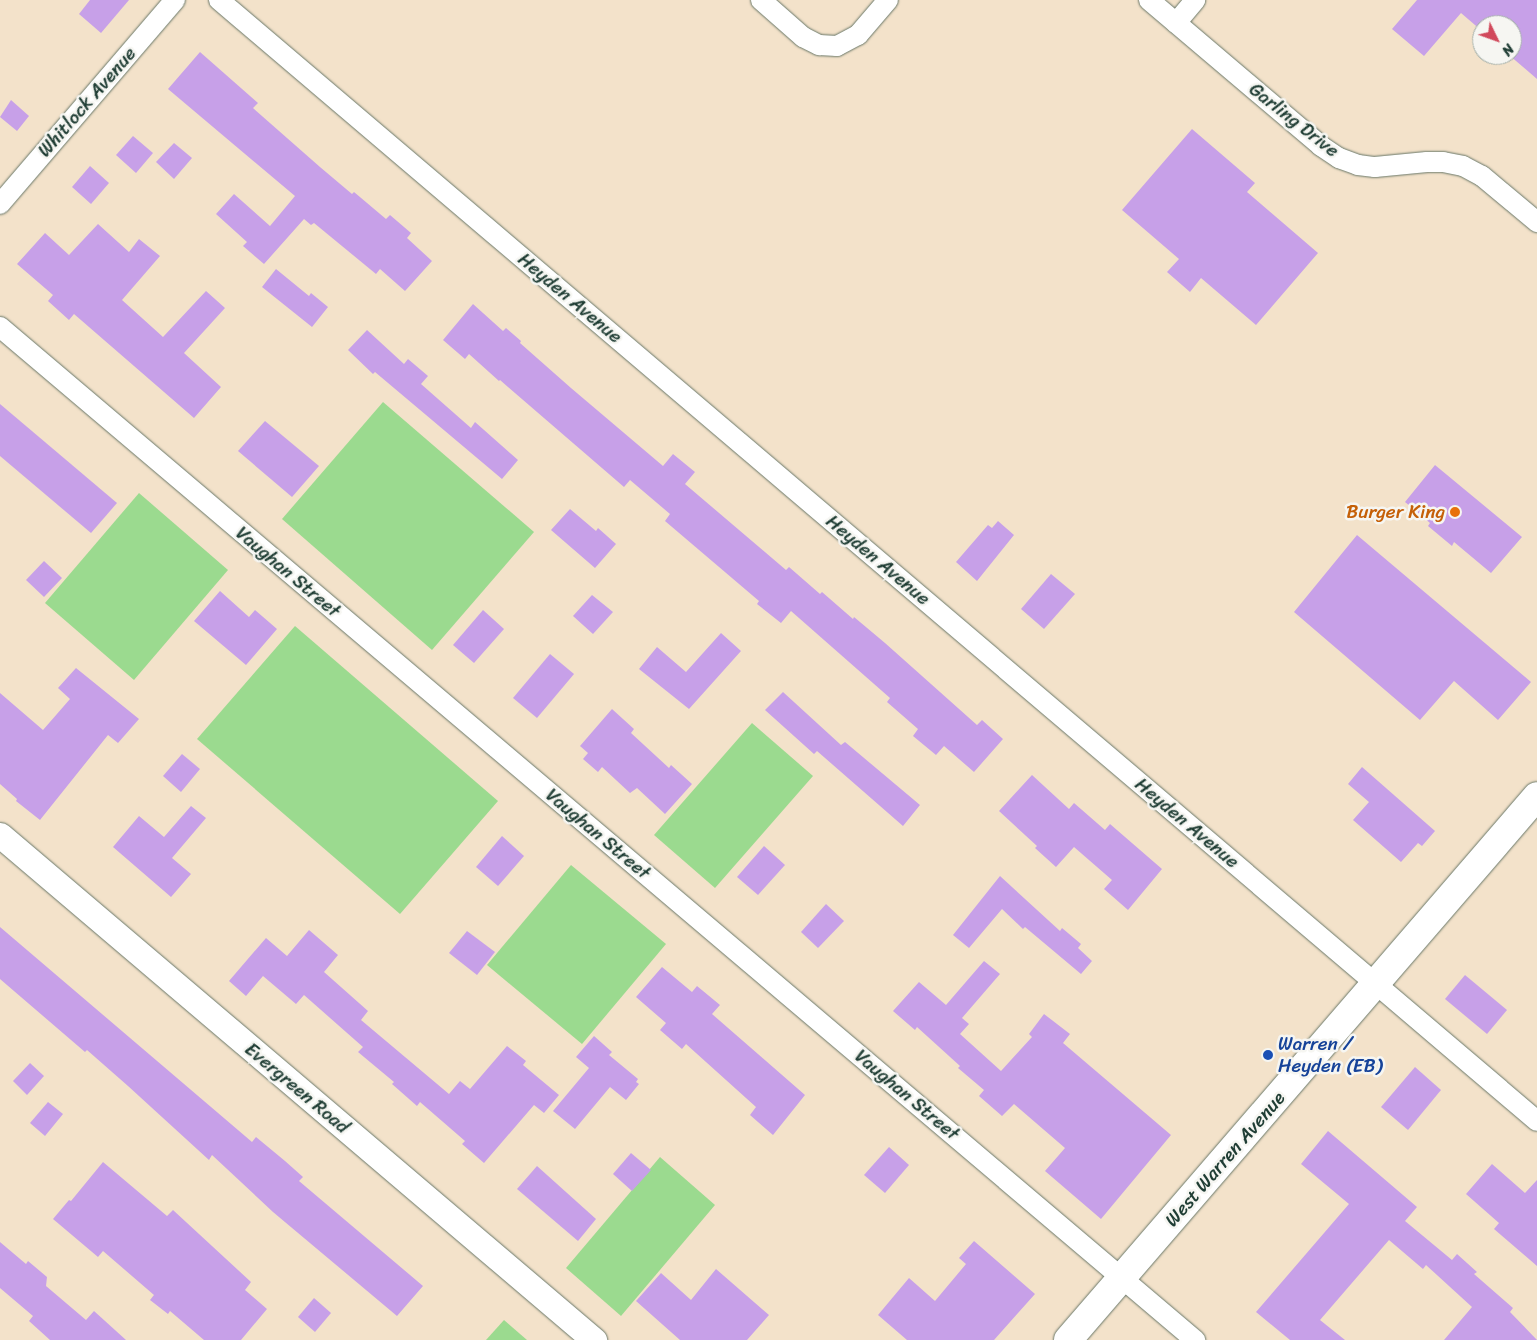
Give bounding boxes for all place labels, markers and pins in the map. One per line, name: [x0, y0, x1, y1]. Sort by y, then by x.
place label: Burger King: [1346, 501, 1445, 523]
marker: Burger King: [1449, 506, 1461, 518]
place label: Warren / Heyden (EB): [1278, 1033, 1382, 1077]
marker: Warren / Heyden (EB): [1262, 1049, 1274, 1061]

